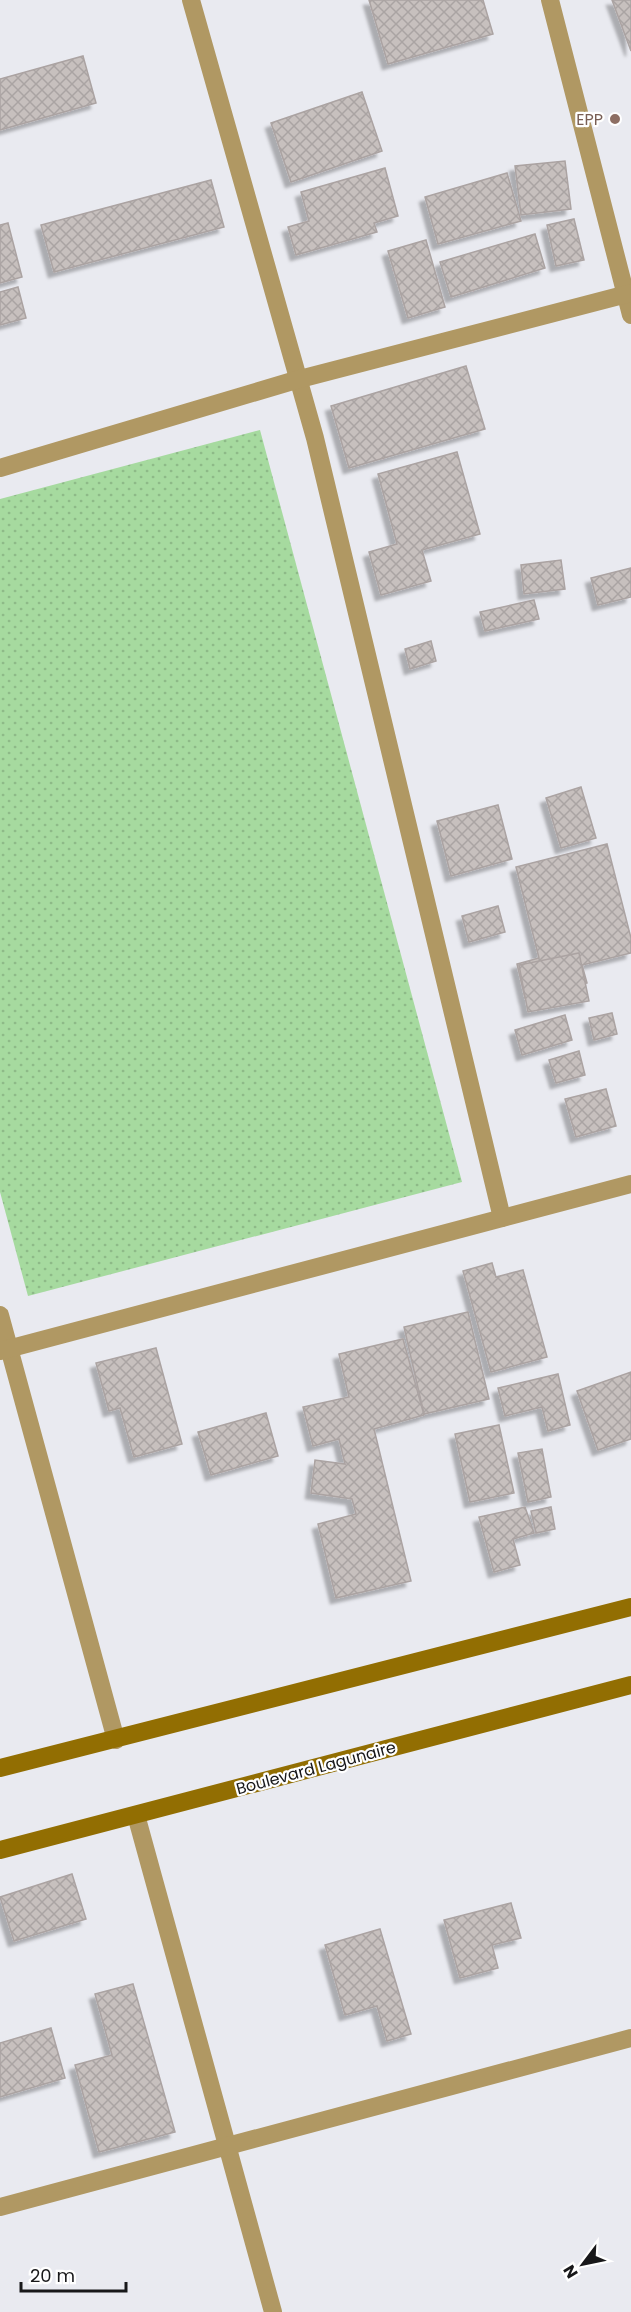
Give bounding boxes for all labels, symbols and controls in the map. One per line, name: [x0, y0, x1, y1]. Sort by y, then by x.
place label: EPP: [576, 108, 603, 131]
marker: EPP: [608, 112, 622, 126]
street label: Boulevard Lagunaire: [233, 1736, 399, 1800]
north arrow: [553, 2234, 613, 2294]
scale bar: [21, 2255, 126, 2293]
text: N: [558, 2260, 584, 2283]
text: 20 m: [30, 2263, 75, 2288]

